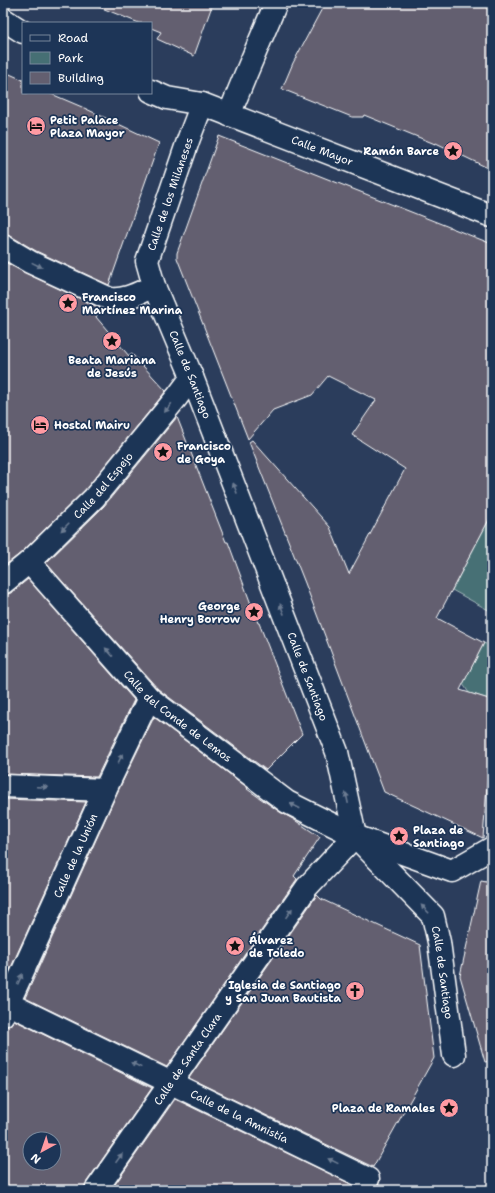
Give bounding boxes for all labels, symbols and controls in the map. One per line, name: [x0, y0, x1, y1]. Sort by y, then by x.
legend: [22, 22, 152, 94]
text: Road: [58, 30, 89, 46]
text: Park: [58, 50, 84, 66]
text: Building: [58, 70, 104, 86]
place label: Petit Palace Plaza Mayor: [50, 113, 125, 141]
hotel icon: Petit Palace Plaza Mayor: [25, 115, 47, 137]
street label: Calle Mayor: [289, 132, 355, 170]
street label: Calle de los Milaneses: [144, 136, 197, 253]
place icon: Ramón Barce: [442, 140, 464, 162]
place label: Ramón Barce: [363, 144, 439, 159]
one-way arrow: [31, 262, 43, 268]
place label: Francisco Martínez Marina: [82, 290, 183, 318]
place icon: Francisco Martínez Marina: [57, 292, 79, 314]
street label: Calle de Santiago: [165, 328, 215, 421]
place icon: Beata Mariana de Jesús: [101, 330, 123, 352]
place label: Beata Mariana de Jesús: [68, 353, 156, 381]
one-way arrow: [164, 402, 172, 413]
hotel icon: Hostal Mairu: [29, 414, 51, 436]
place label: Hostal Mairu: [54, 418, 130, 433]
place label: Francisco de Goya: [177, 439, 231, 467]
place icon: Francisco de Goya: [152, 441, 174, 463]
street label: Calle del Espejo: [70, 449, 137, 522]
one-way arrow: [231, 481, 237, 493]
one-way arrow: [60, 522, 70, 532]
place label: George Henry Borrow: [160, 599, 240, 627]
place icon: George Henry Borrow: [243, 601, 265, 623]
one-way arrow: [278, 602, 284, 614]
street label: Calle de Santiago: [283, 630, 331, 723]
one-way arrow: [104, 647, 114, 657]
street label: Calle del Conde de Lemos: [120, 667, 235, 766]
one-way arrow: [117, 753, 123, 765]
one-way arrow: [36, 784, 48, 791]
one-way arrow: [343, 791, 349, 804]
one-way arrow: [289, 802, 301, 809]
street label: Calle de la Unión: [50, 811, 101, 900]
place label: Plaza de Santiago: [413, 823, 464, 851]
place icon: Plaza de Santiago: [388, 825, 410, 847]
one-way arrow: [421, 904, 430, 914]
one-way arrow: [285, 908, 293, 919]
street label: Calle de Santiago: [428, 925, 456, 1020]
place label: Álvarez de Toledo: [249, 932, 304, 961]
place icon: Álvarez de Toledo: [224, 935, 246, 957]
one-way arrow: [17, 973, 23, 985]
place label: Iglesia de Santiago y San Juan Bautista: [225, 978, 341, 1006]
church icon: Iglesia de Santiago y San Juan Bautista: [344, 980, 366, 1002]
street label: Calle de Santa Clara: [150, 1010, 225, 1108]
one-way arrow: [130, 1062, 142, 1068]
street label: Calle de la Amnistía: [188, 1086, 291, 1147]
place icon: Plaza de Ramales: [438, 1097, 460, 1119]
place label: Plaza de Ramales: [332, 1101, 435, 1116]
north arrow: [22, 1131, 62, 1171]
text: N: [28, 1150, 44, 1167]
one-way arrow: [115, 1153, 123, 1163]
one-way arrow: [327, 1158, 338, 1164]

